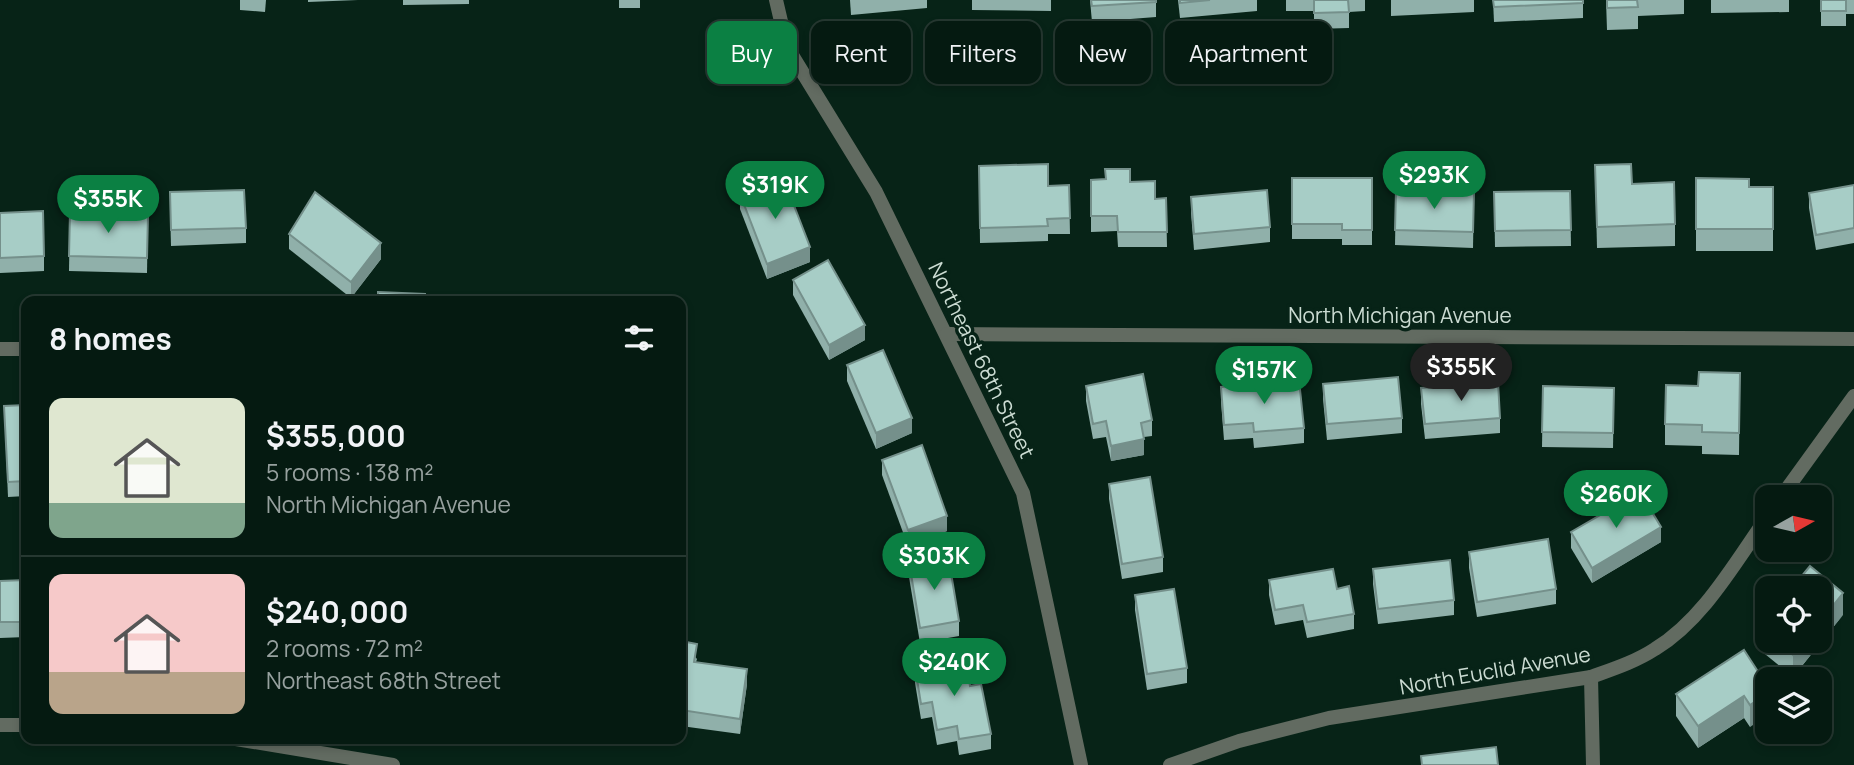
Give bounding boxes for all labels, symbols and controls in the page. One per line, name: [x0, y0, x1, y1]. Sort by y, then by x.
chip: Buy: [707, 21, 797, 84]
chip: Rent: [811, 21, 911, 84]
chip: Filters: [925, 21, 1041, 84]
chip: New: [1055, 21, 1151, 84]
chip: Apartment: [1165, 21, 1332, 84]
pin: $293K: [1385, 152, 1483, 211]
text: $293K: [1399, 158, 1469, 190]
pin: $319K: [726, 162, 824, 221]
text: $319K: [741, 168, 809, 200]
pin: $355K: [59, 176, 157, 235]
text: $355K: [73, 182, 143, 214]
street label: Northeast 68th Street: [922, 257, 1042, 463]
street label: North Michigan Avenue: [1288, 301, 1512, 329]
text: 8 homes: [49, 318, 172, 359]
icon: filters: [620, 319, 658, 357]
pin: $355K: [1412, 344, 1510, 403]
pin: $157K: [1215, 346, 1313, 406]
text: $355K: [1426, 350, 1496, 382]
text: $157K: [1231, 353, 1297, 385]
text: $355,000: [266, 415, 406, 456]
icon: home: [105, 426, 189, 510]
text: 5 rooms · 138 m²: [266, 456, 433, 488]
pin: $260K: [1567, 470, 1665, 530]
text: $260K: [1580, 477, 1652, 509]
north arrow: [1755, 485, 1832, 562]
map controls: [1755, 485, 1832, 744]
text: North Michigan Avenue: [266, 488, 511, 520]
pin: $303K: [885, 532, 983, 592]
text: $303K: [898, 539, 970, 571]
button: locate: [1755, 576, 1832, 653]
text: $240,000: [266, 591, 408, 632]
icon: home: [105, 602, 189, 686]
text: 2 rooms · 72 m²: [266, 632, 423, 664]
pin: $240K: [905, 638, 1003, 698]
street label: North Euclid Avenue: [1397, 639, 1593, 701]
text: $240K: [918, 645, 990, 677]
text: Northeast 68th Street: [266, 664, 501, 696]
button: layers: [1755, 667, 1832, 744]

